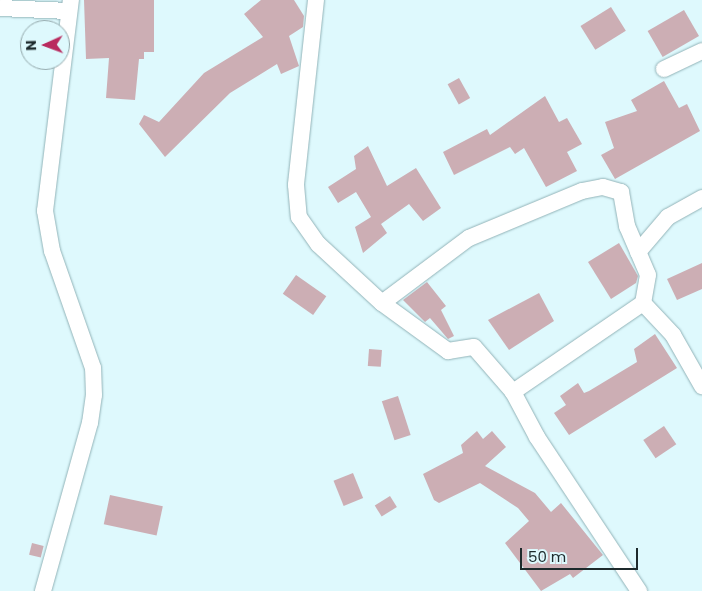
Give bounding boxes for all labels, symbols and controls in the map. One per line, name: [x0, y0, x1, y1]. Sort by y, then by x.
north arrow: [20, 20, 70, 70]
text: N: [21, 40, 41, 51]
scale bar: [522, 538, 640, 570]
text: 50 m: [528, 546, 566, 567]

